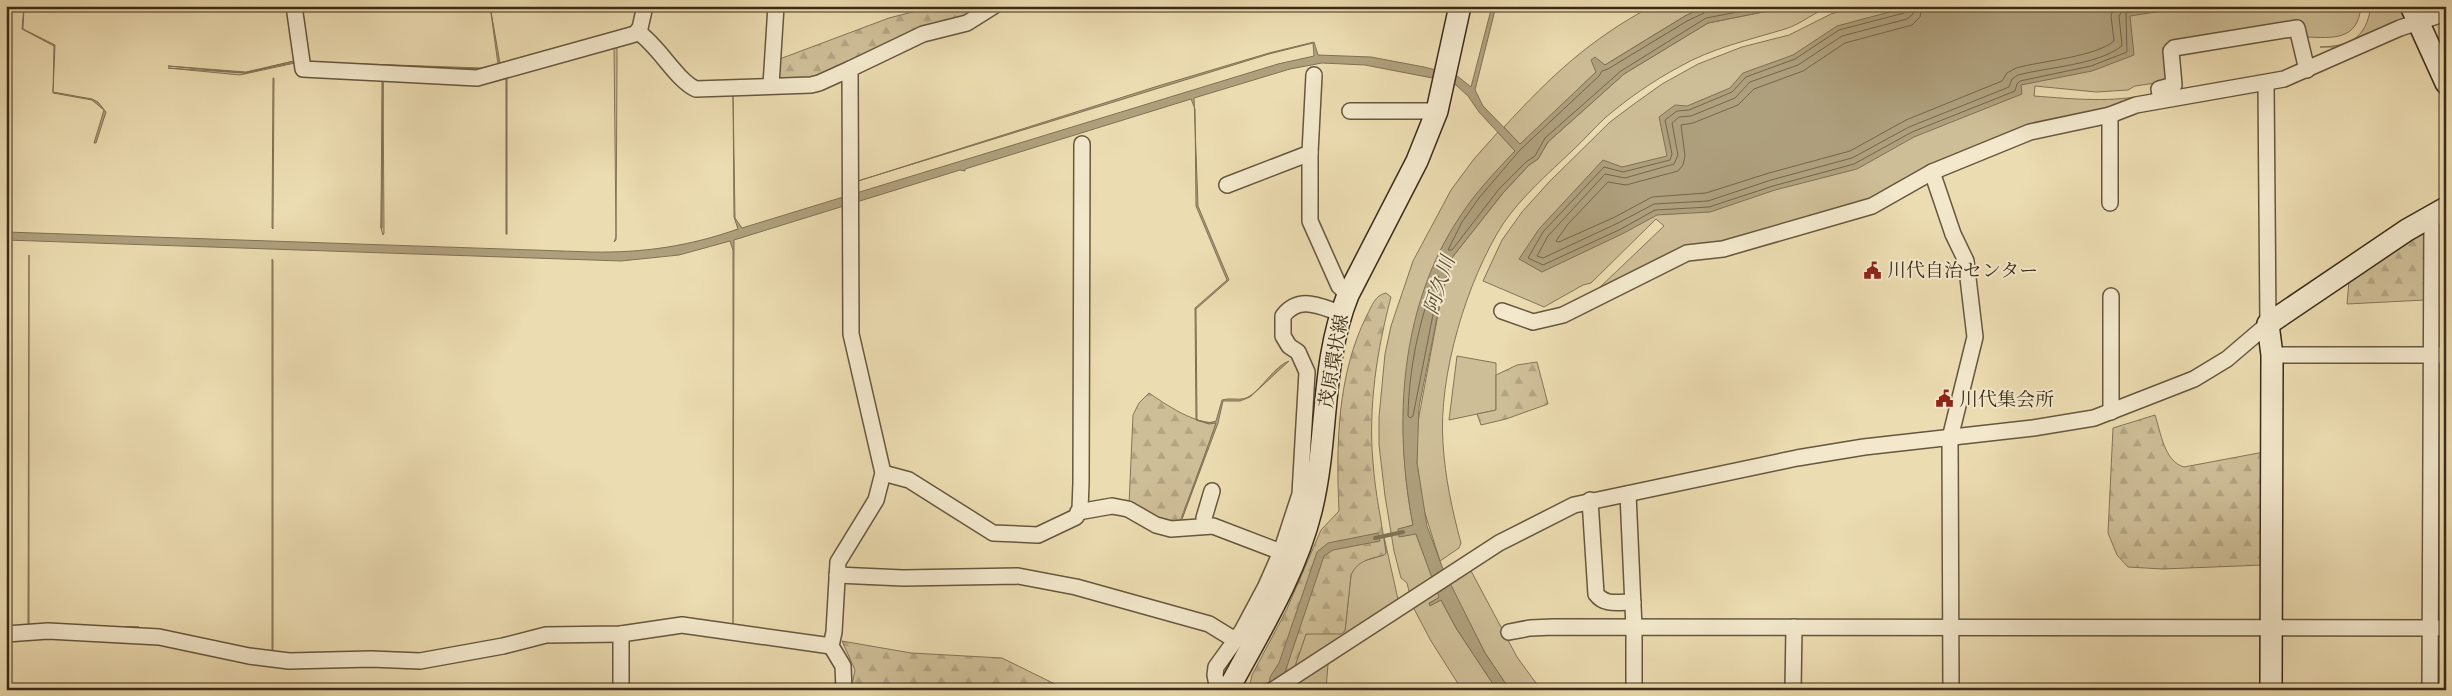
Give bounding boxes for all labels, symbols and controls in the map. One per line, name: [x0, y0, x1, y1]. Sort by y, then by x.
water label: 阿久川: [1415, 250, 1462, 318]
place label: 川代自治センター: [1887, 256, 2038, 284]
public building icon: 川代自治センター: [1863, 260, 1883, 280]
street label: 茂原環状線: [1311, 312, 1355, 410]
place label: 川代集会所: [1959, 385, 2054, 413]
public building icon: 川代集会所: [1935, 389, 1955, 409]

